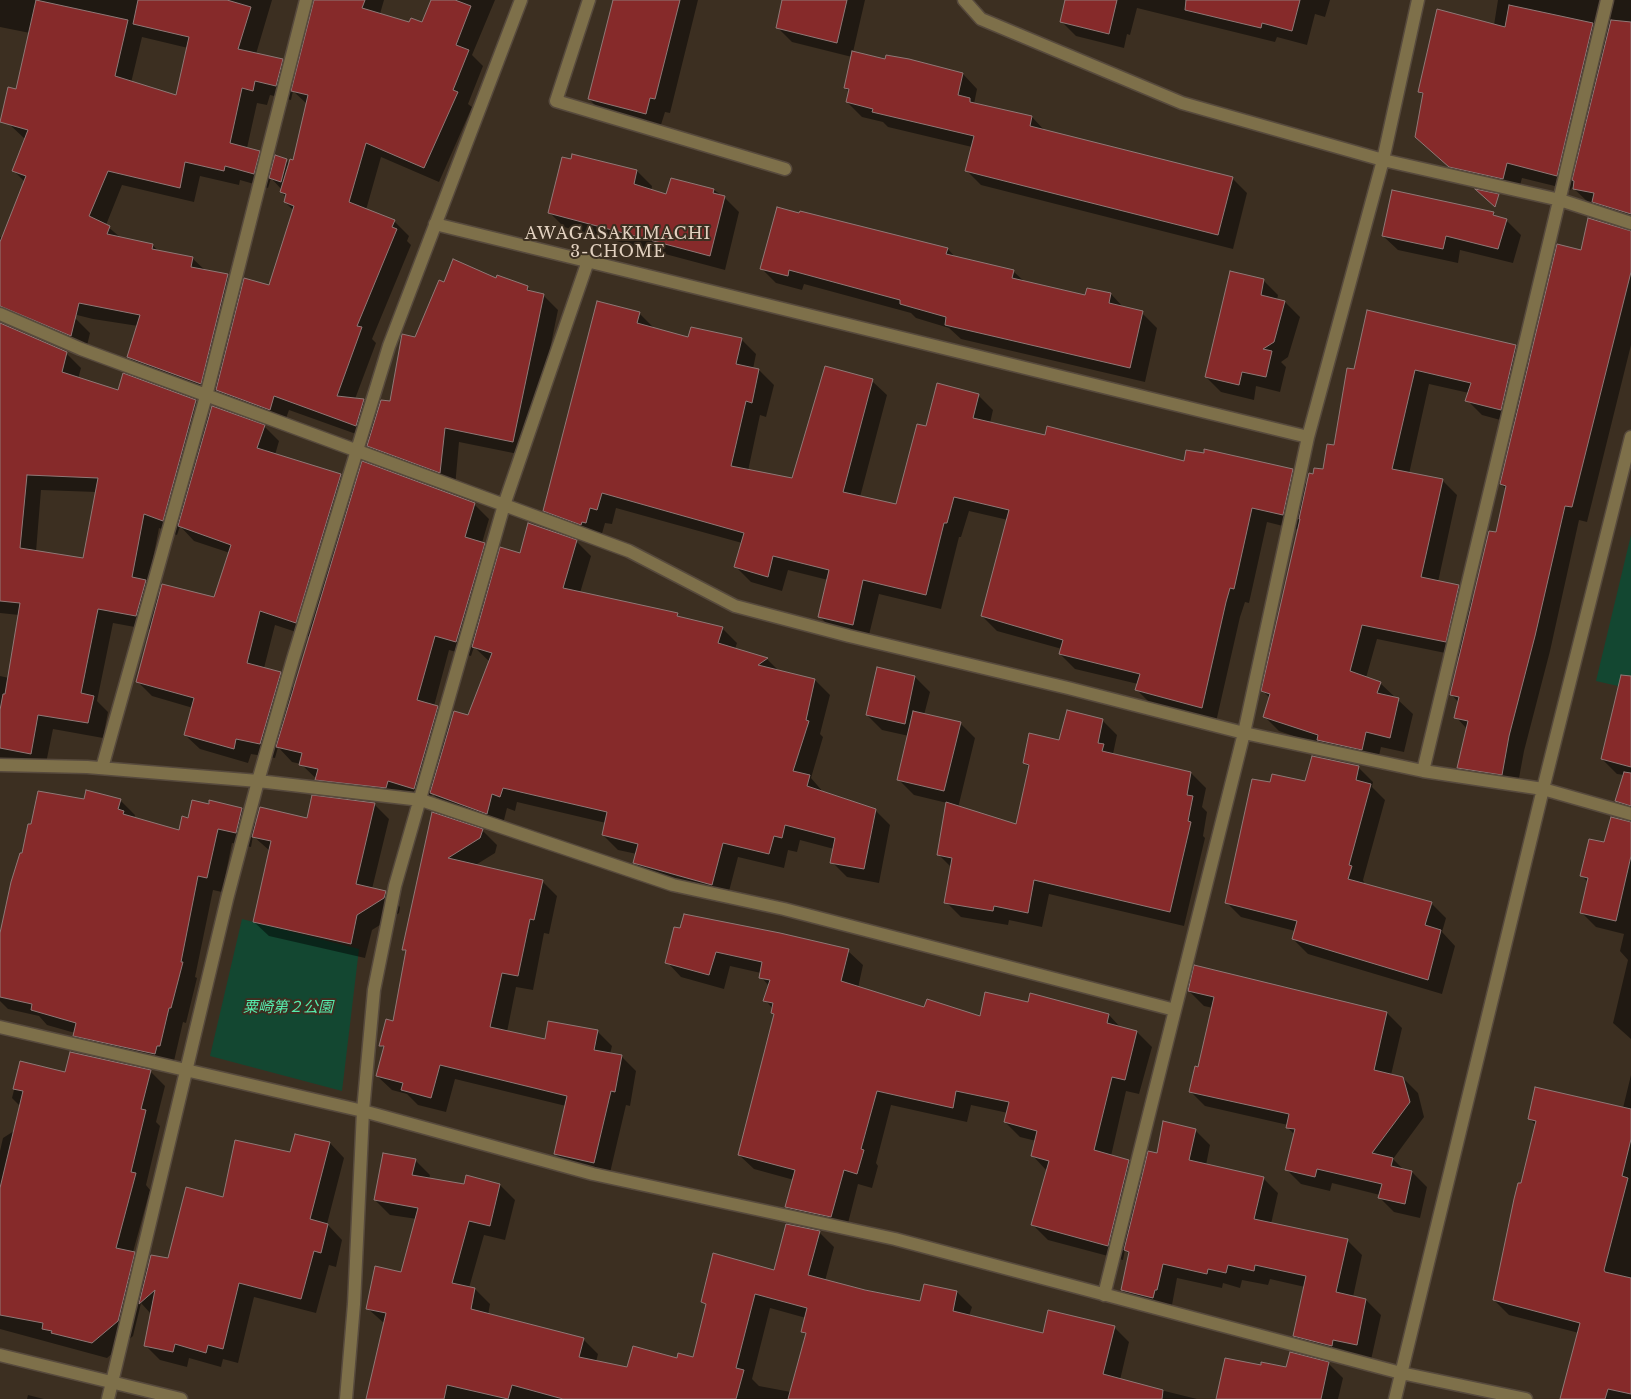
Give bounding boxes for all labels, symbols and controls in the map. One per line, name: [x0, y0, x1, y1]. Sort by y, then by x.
district label: AWAGASAKIMACHI 3-CHOME: [523, 224, 713, 262]
park label: 粟崎第２公園: [243, 999, 333, 1017]

